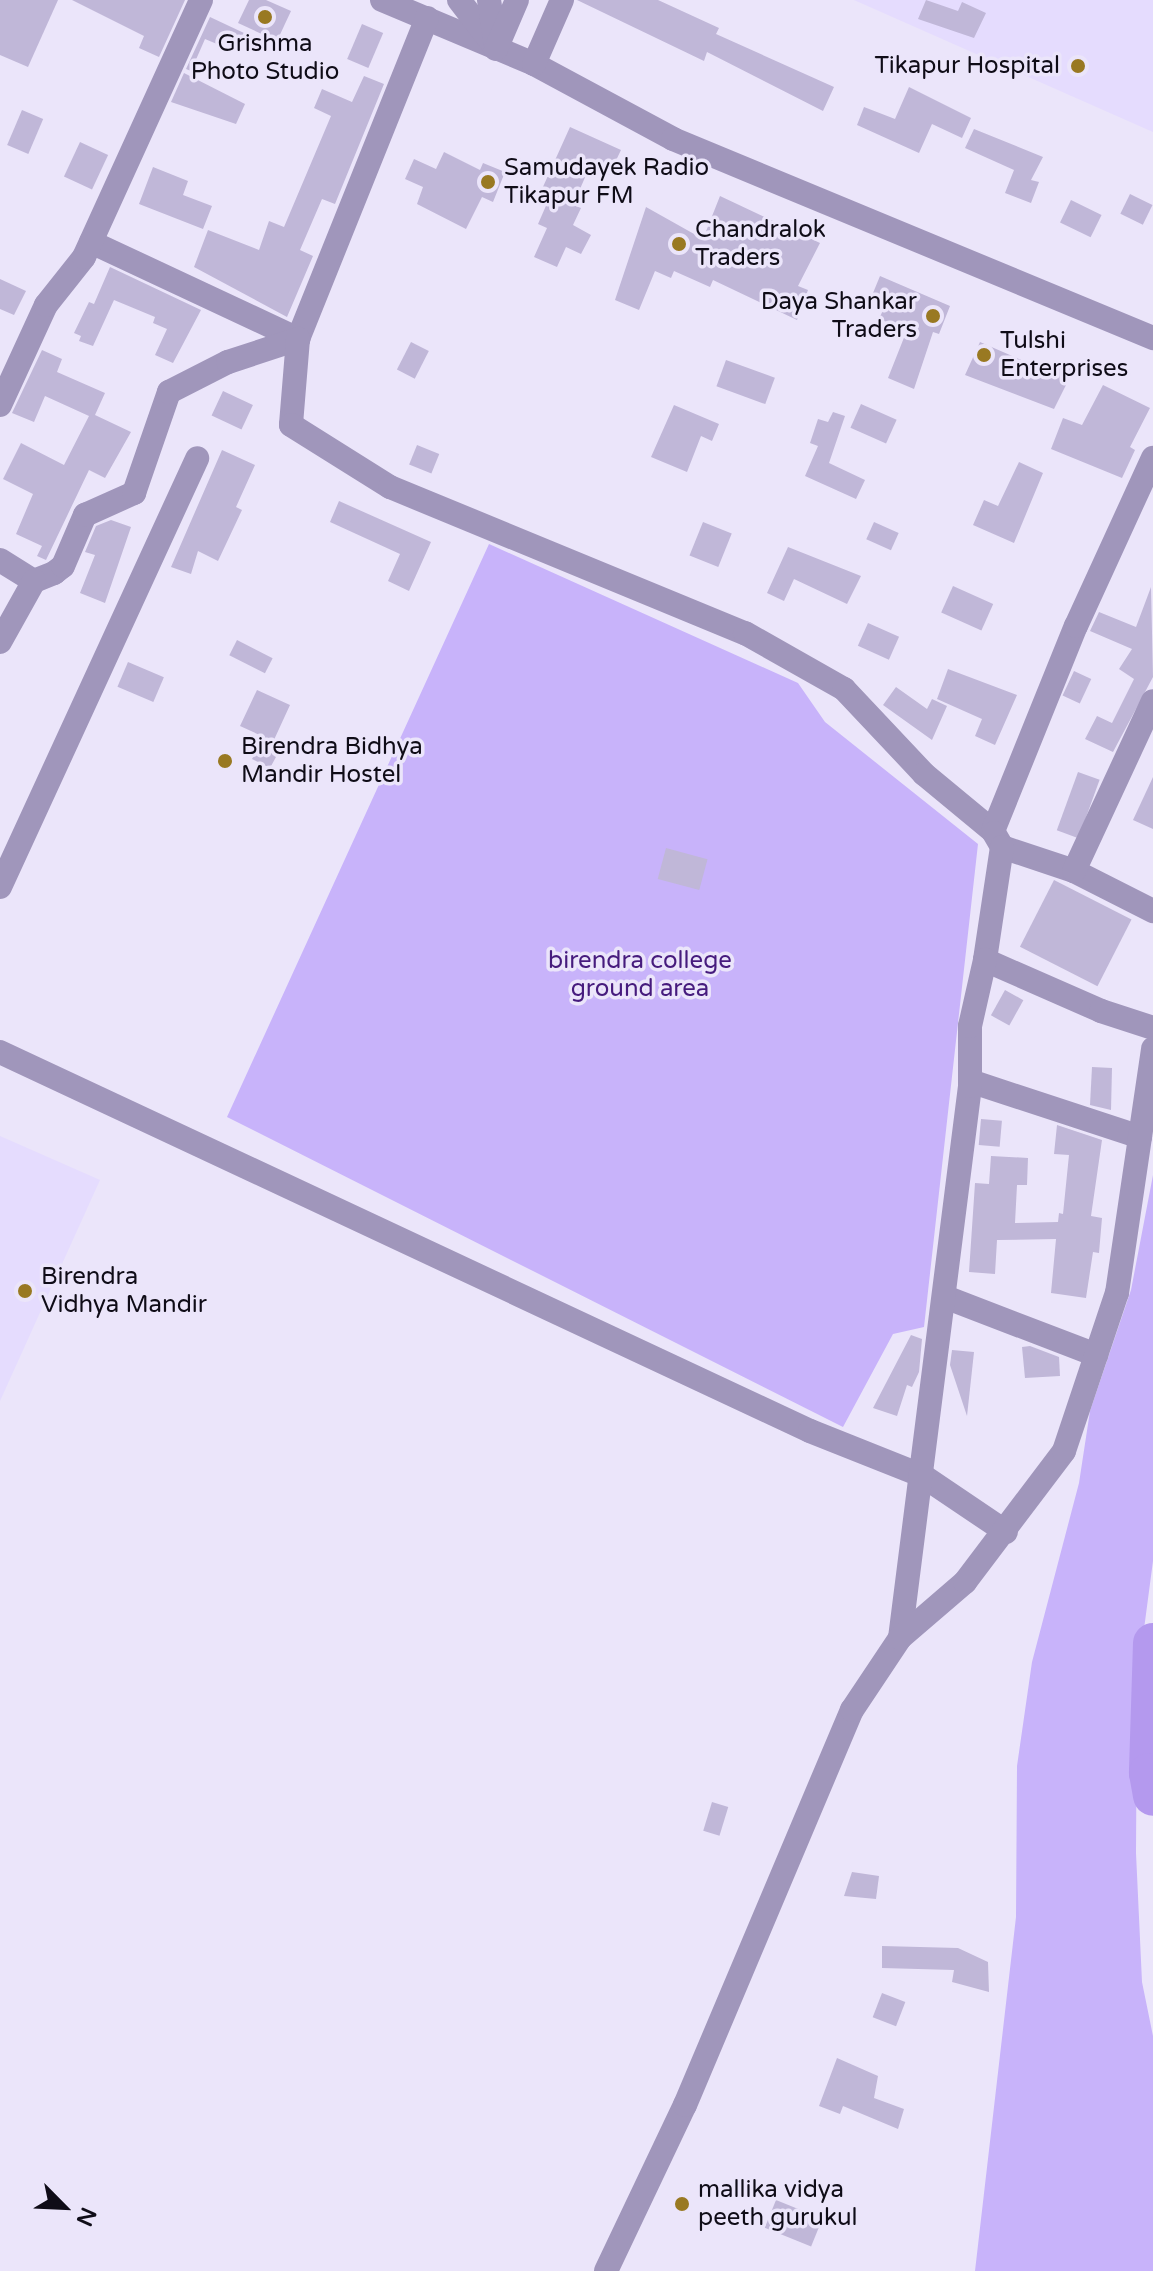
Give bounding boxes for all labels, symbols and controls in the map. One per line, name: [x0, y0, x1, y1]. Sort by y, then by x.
marker: Grishma Photo Studio: [256, 8, 274, 26]
place label: Grishma Photo Studio: [191, 30, 339, 86]
place label: Tikapur Hospital: [874, 52, 1060, 80]
marker: Tikapur Hospital: [1067, 55, 1089, 77]
place label: Samudayek Radio Tikapur FM: [504, 154, 709, 210]
marker: Samudayek Radio Tikapur FM: [479, 173, 497, 191]
place label: Chandralok Traders: [695, 216, 826, 272]
marker: Chandralok Traders: [670, 235, 688, 253]
place label: Daya Shankar Traders: [761, 288, 917, 344]
marker: Daya Shankar Traders: [924, 307, 942, 325]
place label: Tulshi Enterprises: [1000, 327, 1128, 383]
marker: Tulshi Enterprises: [975, 346, 993, 364]
place label: Birendra Bidhya Mandir Hostel: [241, 733, 423, 789]
marker: Birendra Bidhya Mandir Hostel: [216, 752, 234, 770]
park label: birendra college ground area: [548, 947, 732, 1003]
place label: Birendra Vidhya Mandir: [41, 1263, 207, 1319]
marker: Birendra Vidhya Mandir: [16, 1282, 34, 1300]
north arrow: [24, 2167, 104, 2247]
place label: mallika vidya peeth gurukul: [698, 2176, 858, 2232]
marker: mallika vidya peeth gurukul: [673, 2195, 691, 2213]
text: N: [70, 2203, 101, 2230]

